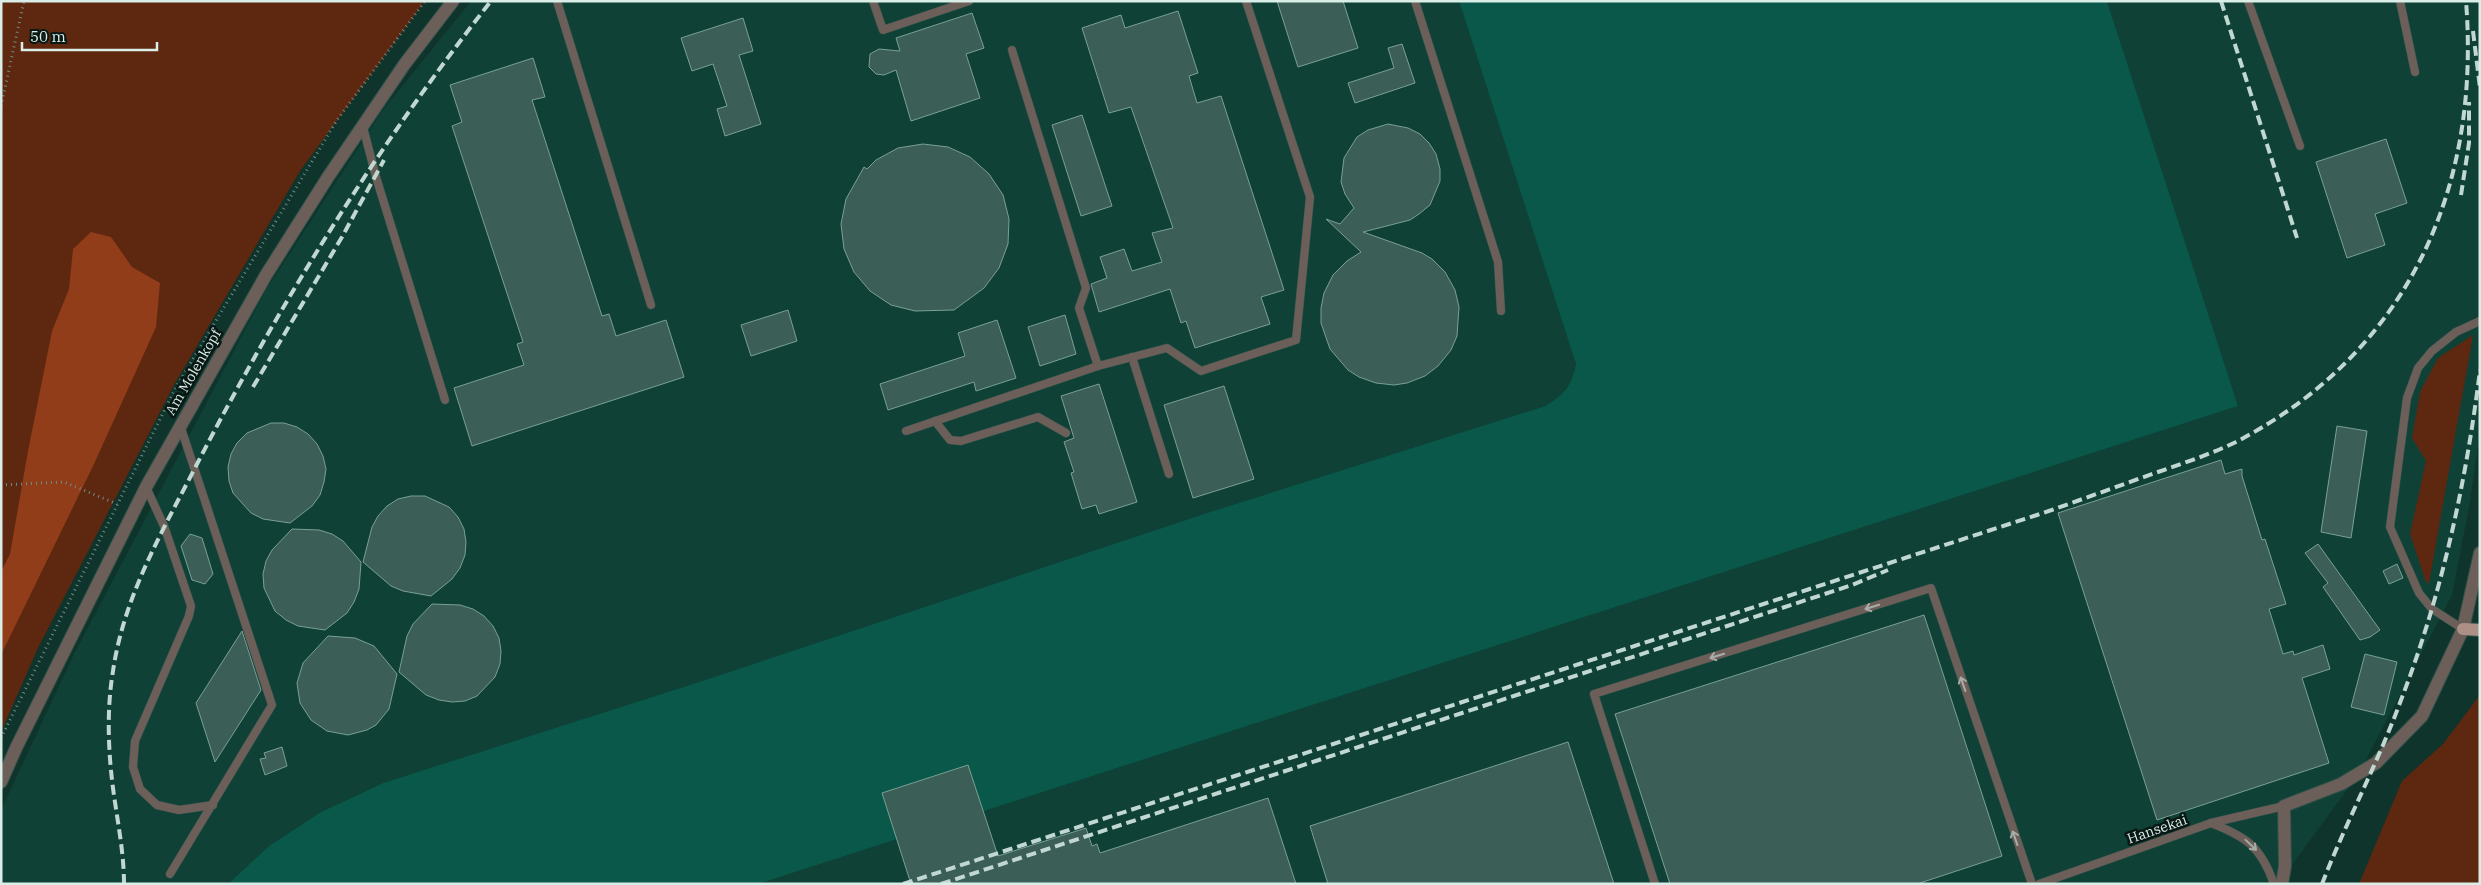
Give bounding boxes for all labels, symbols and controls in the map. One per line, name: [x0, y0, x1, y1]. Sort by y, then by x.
scale bar: [22, 20, 158, 52]
text: 50 m: [30, 27, 66, 46]
street label: Am Molenkopf: [161, 325, 225, 418]
one-way arrow: [1865, 603, 1880, 612]
one-way arrow: [1709, 651, 1725, 661]
one-way arrow: [1958, 677, 1967, 692]
street label: Hansekai: [2125, 810, 2189, 848]
one-way arrow: [2010, 830, 2020, 846]
one-way arrow: [2245, 839, 2258, 851]

